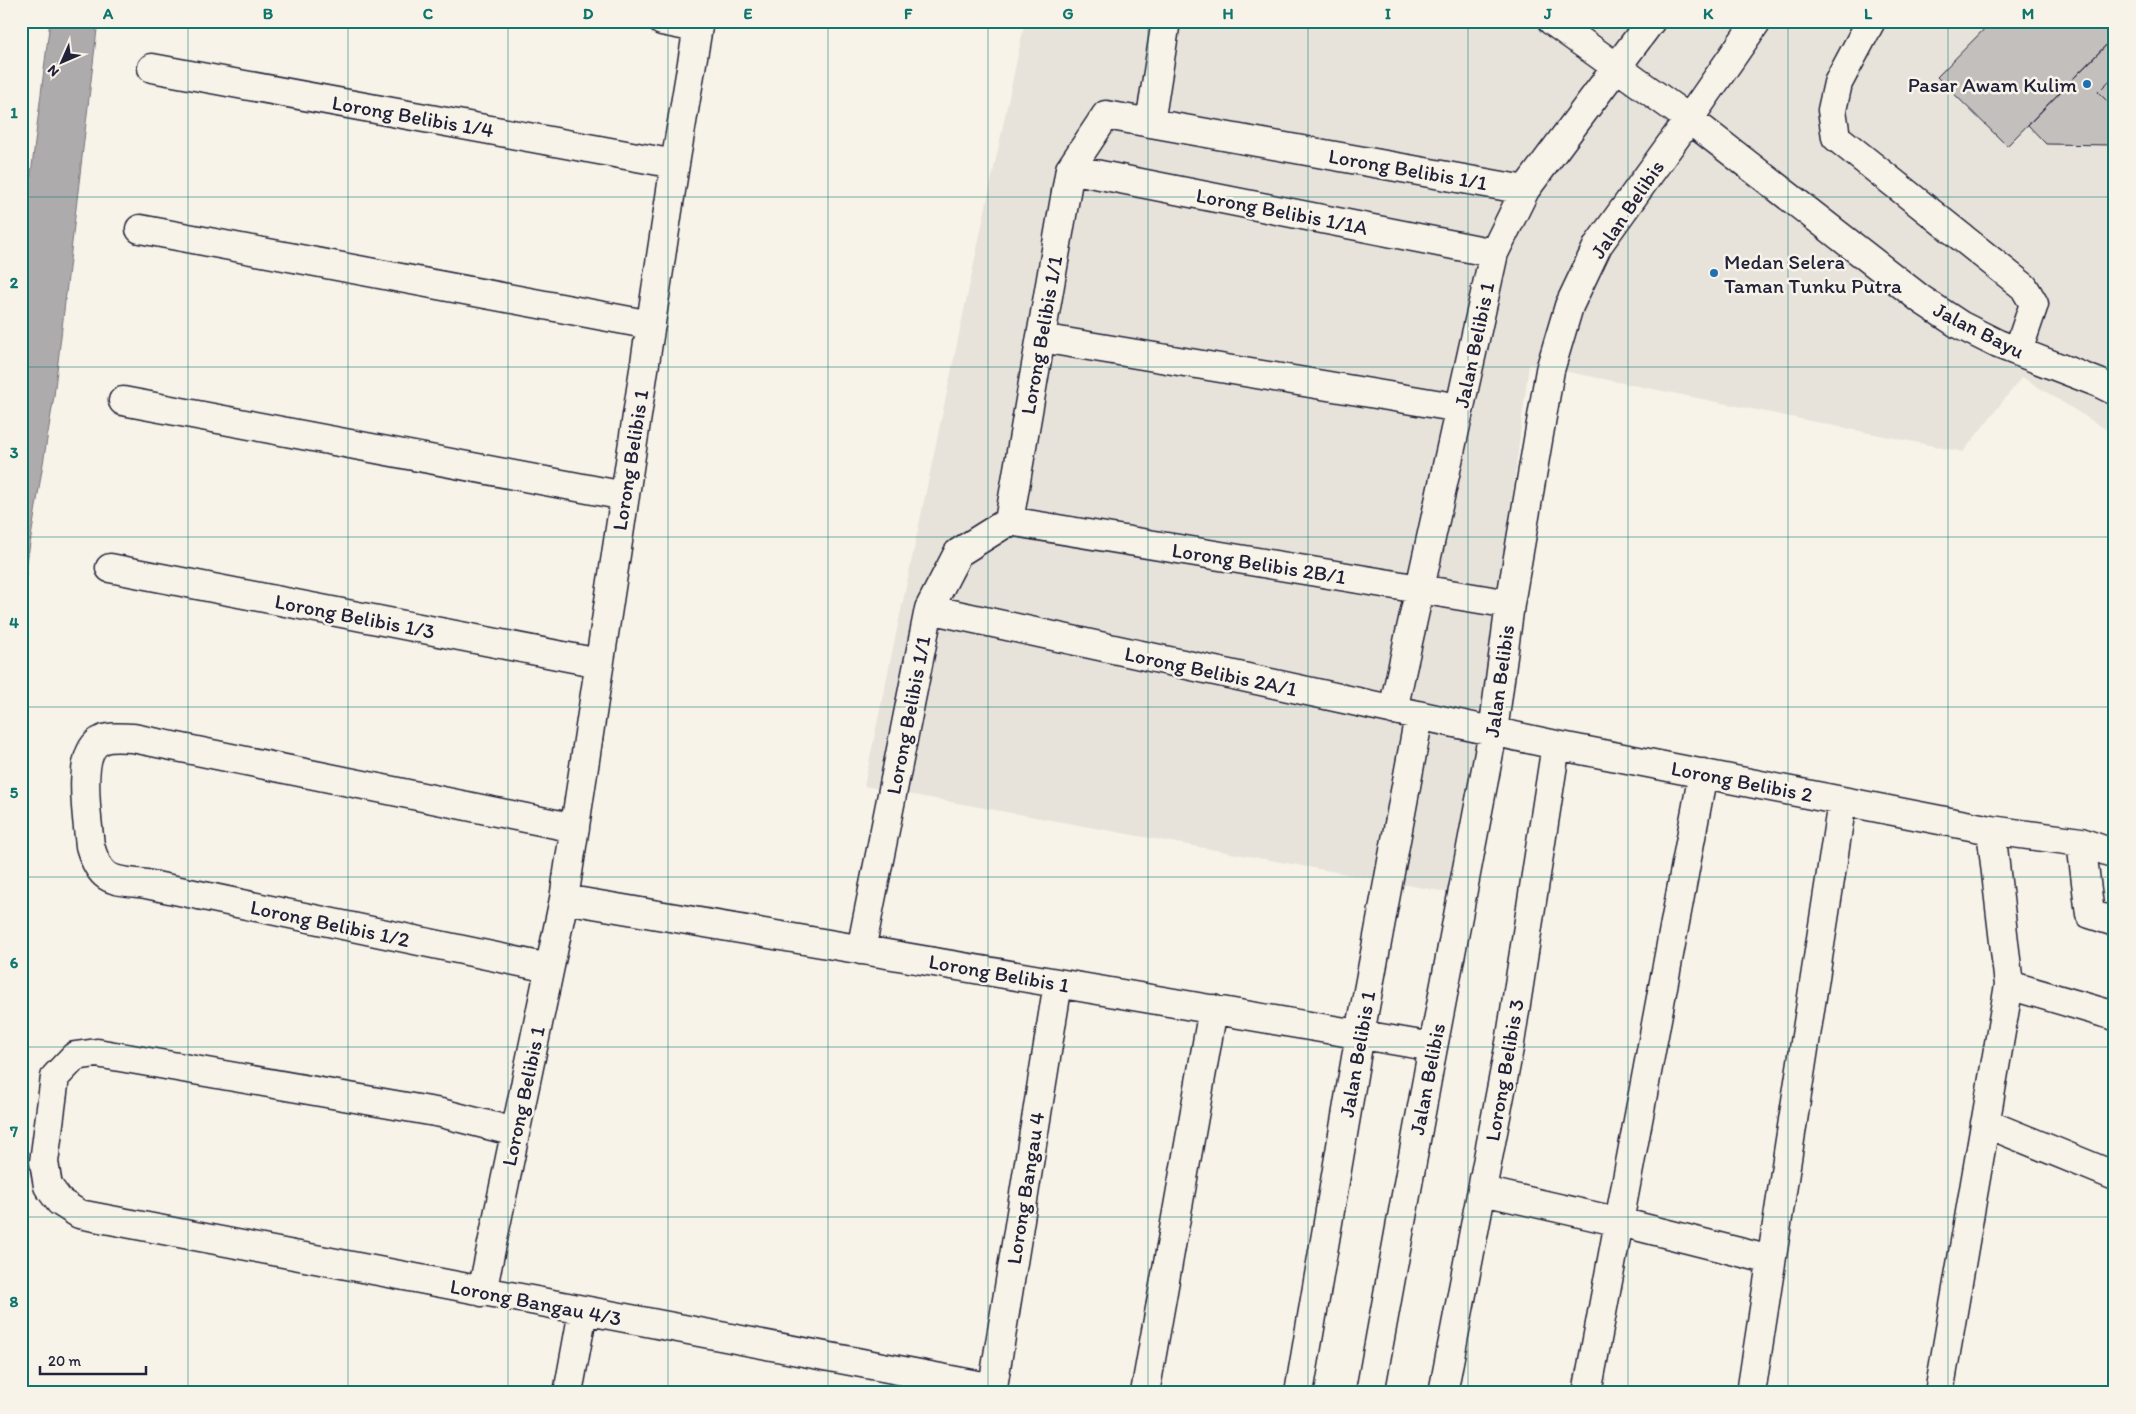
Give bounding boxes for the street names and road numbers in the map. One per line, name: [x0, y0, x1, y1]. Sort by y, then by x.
street label: Lorong Belibis 1/4: [330, 89, 496, 143]
street label: Lorong Belibis 1/1: [1327, 143, 1490, 195]
street label: Jalan Belibis: [1585, 155, 1669, 263]
street label: Lorong Belibis 1/1A: [1194, 182, 1370, 240]
street label: Lorong Belibis 1/1: [1015, 253, 1067, 416]
street label: Jalan Belibis 1: [1448, 280, 1500, 410]
street label: Jalan Bayu: [1929, 296, 2029, 364]
street label: Lorong Belibis 1: [607, 388, 654, 532]
street label: Lorong Belibis 2B/1: [1170, 537, 1348, 589]
street label: Lorong Belibis 1/3: [273, 588, 437, 644]
street label: Jalan Belibis: [1479, 623, 1519, 739]
street label: Lorong Belibis 1/1: [880, 633, 936, 796]
street label: Lorong Belibis 2A/1: [1123, 641, 1300, 702]
street label: Lorong Belibis 2: [1669, 755, 1815, 807]
street label: Lorong Belibis 1/2: [248, 894, 412, 952]
street label: Lorong Belibis 1: [927, 948, 1071, 998]
street label: Jalan Belibis 1: [1334, 989, 1380, 1119]
street label: Lorong Belibis 3: [1479, 997, 1529, 1143]
street label: Jalan Belibis: [1404, 1021, 1450, 1137]
street label: Lorong Belibis 1: [496, 1024, 550, 1168]
street label: Lorong Bangau 4: [1001, 1110, 1049, 1266]
street label: Lorong Bangau 4/3: [448, 1273, 624, 1331]

